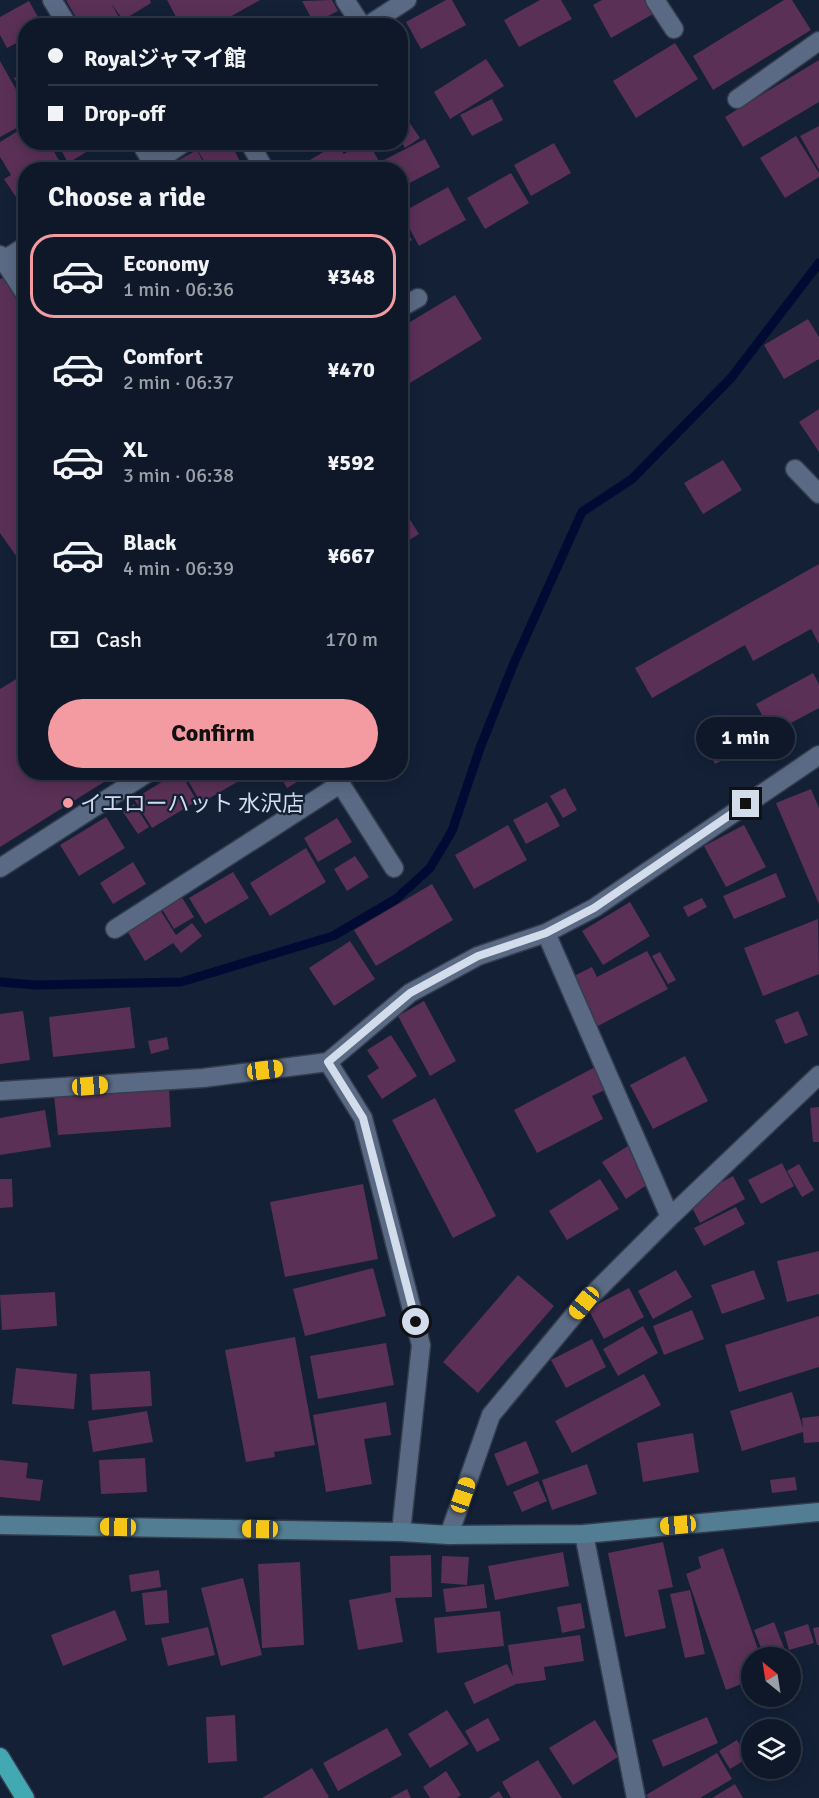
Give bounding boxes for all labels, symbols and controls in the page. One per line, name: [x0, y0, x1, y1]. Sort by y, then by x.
text: Royalジャマイ館: [84, 45, 246, 72]
text: Drop-off: [84, 100, 165, 127]
text: Choose a ride: [48, 181, 206, 214]
icon: car: [51, 249, 105, 303]
text: Economy: [123, 250, 209, 277]
text: ¥348: [327, 263, 375, 290]
text: 1 min · 06:36: [123, 277, 234, 302]
icon: car: [51, 342, 105, 396]
text: Comfort: [123, 343, 203, 370]
text: ¥470: [327, 356, 375, 383]
text: 2 min · 06:37: [123, 370, 234, 395]
icon: car: [51, 435, 105, 489]
text: XL: [123, 436, 148, 463]
text: ¥592: [327, 449, 375, 476]
text: 3 min · 06:38: [123, 463, 234, 488]
icon: car: [51, 528, 105, 582]
text: Black: [123, 529, 177, 556]
text: ¥667: [327, 542, 375, 569]
text: 4 min · 06:39: [123, 556, 234, 581]
icon: cash: [48, 623, 81, 656]
text: Cash: [96, 626, 142, 653]
text: 170 m: [325, 627, 378, 652]
button: Confirm: [48, 699, 378, 768]
callout: 1 min: [696, 717, 795, 759]
text: 1 min: [721, 725, 770, 750]
place label: イエローハット 水沢店: [80, 790, 304, 817]
route end: [732, 790, 759, 817]
marker: イエローハット 水沢店: [61, 796, 75, 810]
car: [246, 1059, 284, 1081]
car: [71, 1076, 109, 1096]
car: [566, 1283, 602, 1323]
route start: [402, 1308, 429, 1335]
car: [449, 1475, 477, 1515]
car: [659, 1514, 697, 1536]
car: [100, 1518, 136, 1536]
car: [242, 1520, 278, 1538]
north arrow: [741, 1647, 801, 1707]
map controls: [741, 1647, 801, 1779]
button: layers: [741, 1719, 801, 1779]

